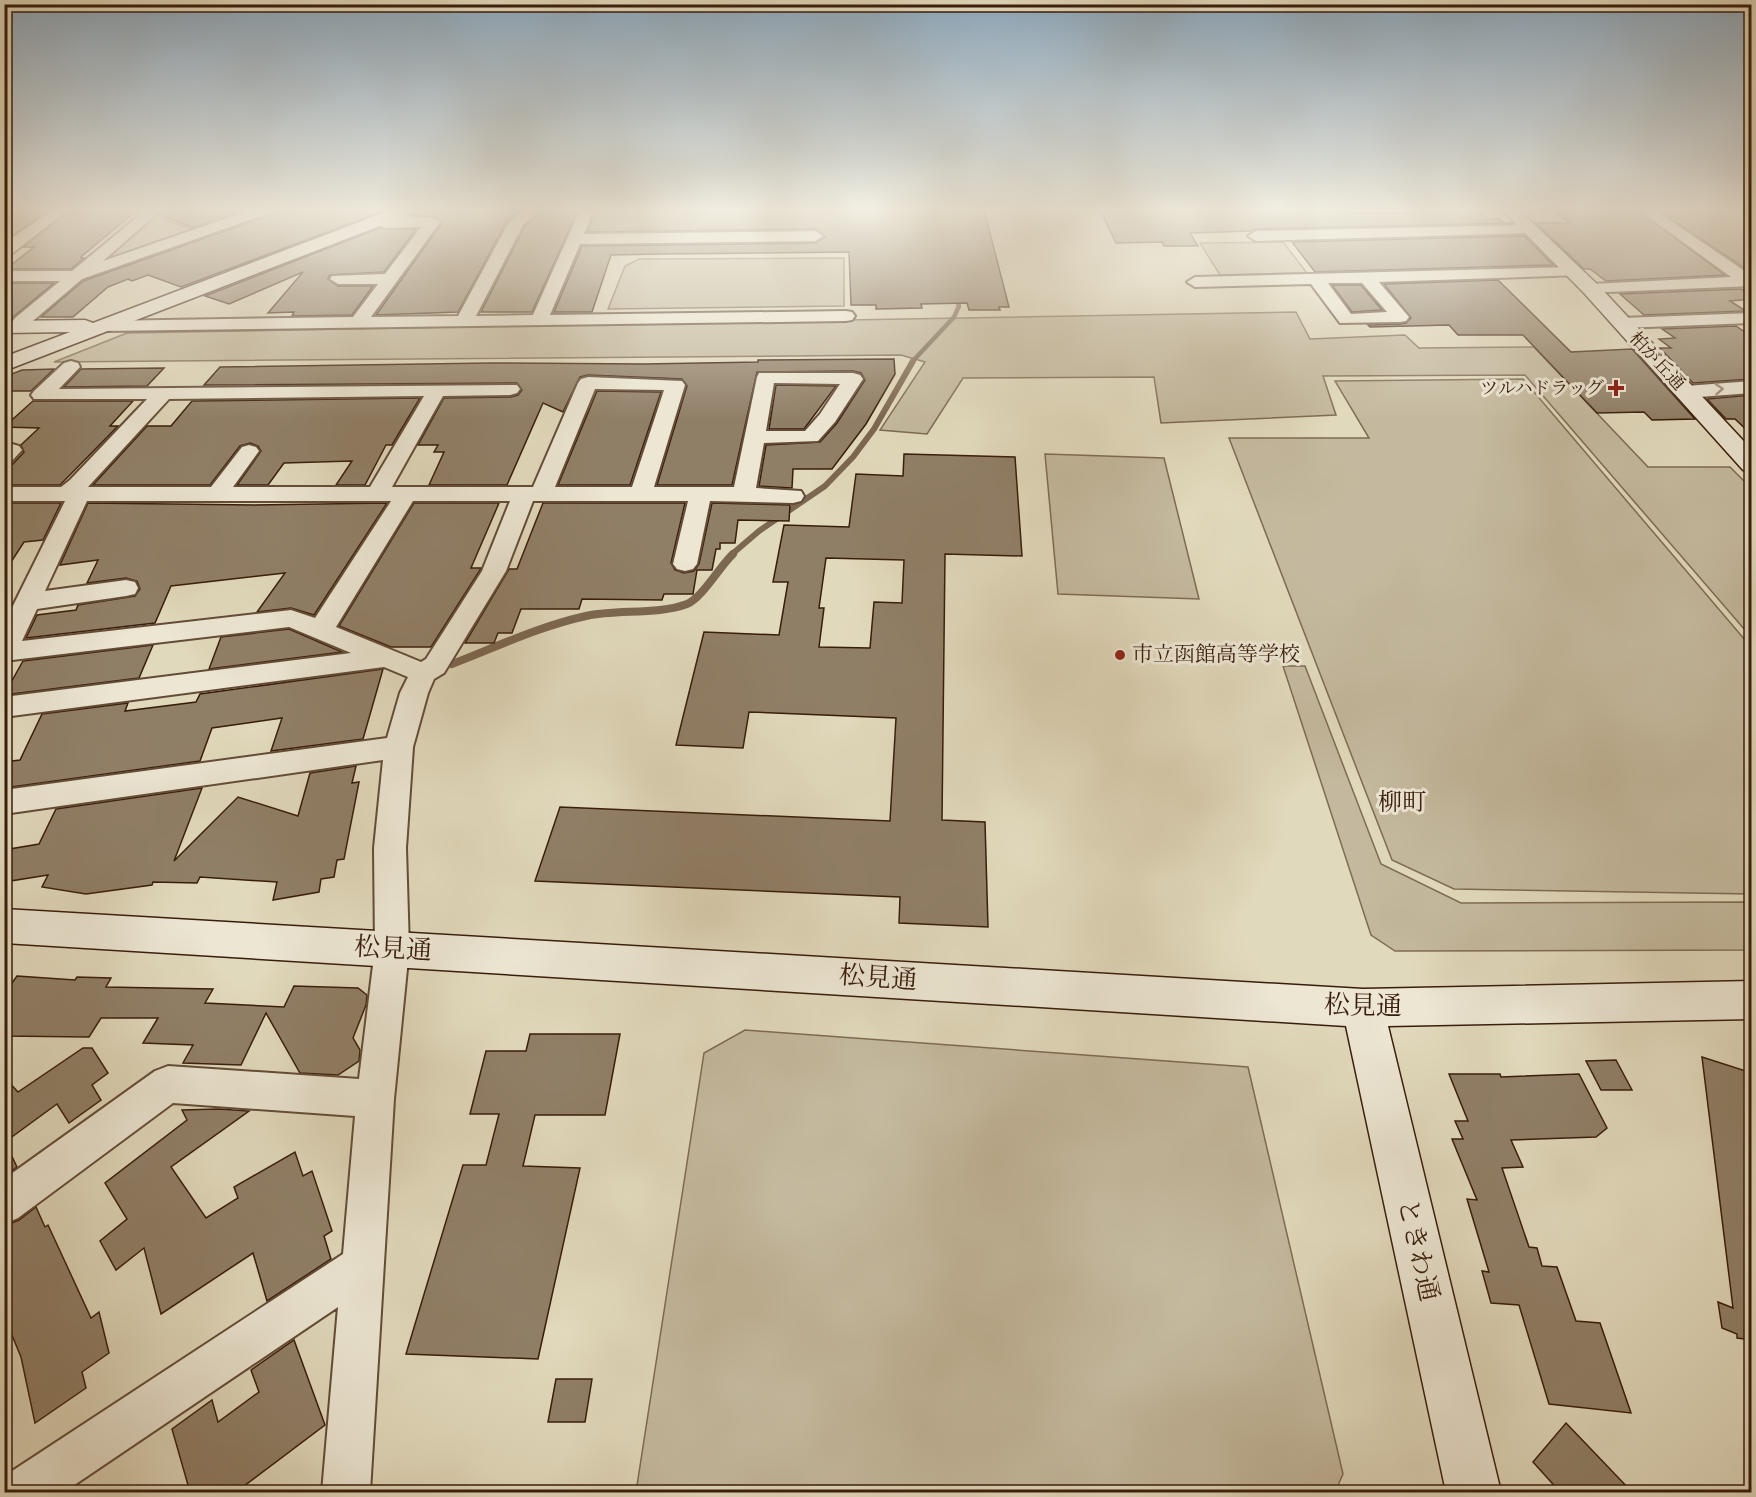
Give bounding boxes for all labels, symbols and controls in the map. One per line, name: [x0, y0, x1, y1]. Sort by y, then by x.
street label: 柏が丘通: [1624, 327, 1690, 395]
place label: ツルハドラッグ: [1480, 377, 1604, 400]
marker: ツルハドラッグ: [1609, 381, 1623, 395]
one-way arrow: [1714, 383, 1723, 396]
place label: 市立函館高等学校: [1132, 642, 1300, 668]
marker: 市立函館高等学校: [1113, 648, 1127, 662]
district label: 柳町: [1378, 788, 1426, 818]
street label: 松見通: [353, 931, 433, 967]
street label: 松見通: [838, 959, 918, 997]
street label: 松見通: [1324, 989, 1402, 1023]
street label: ときわ通: [1391, 1196, 1445, 1304]

